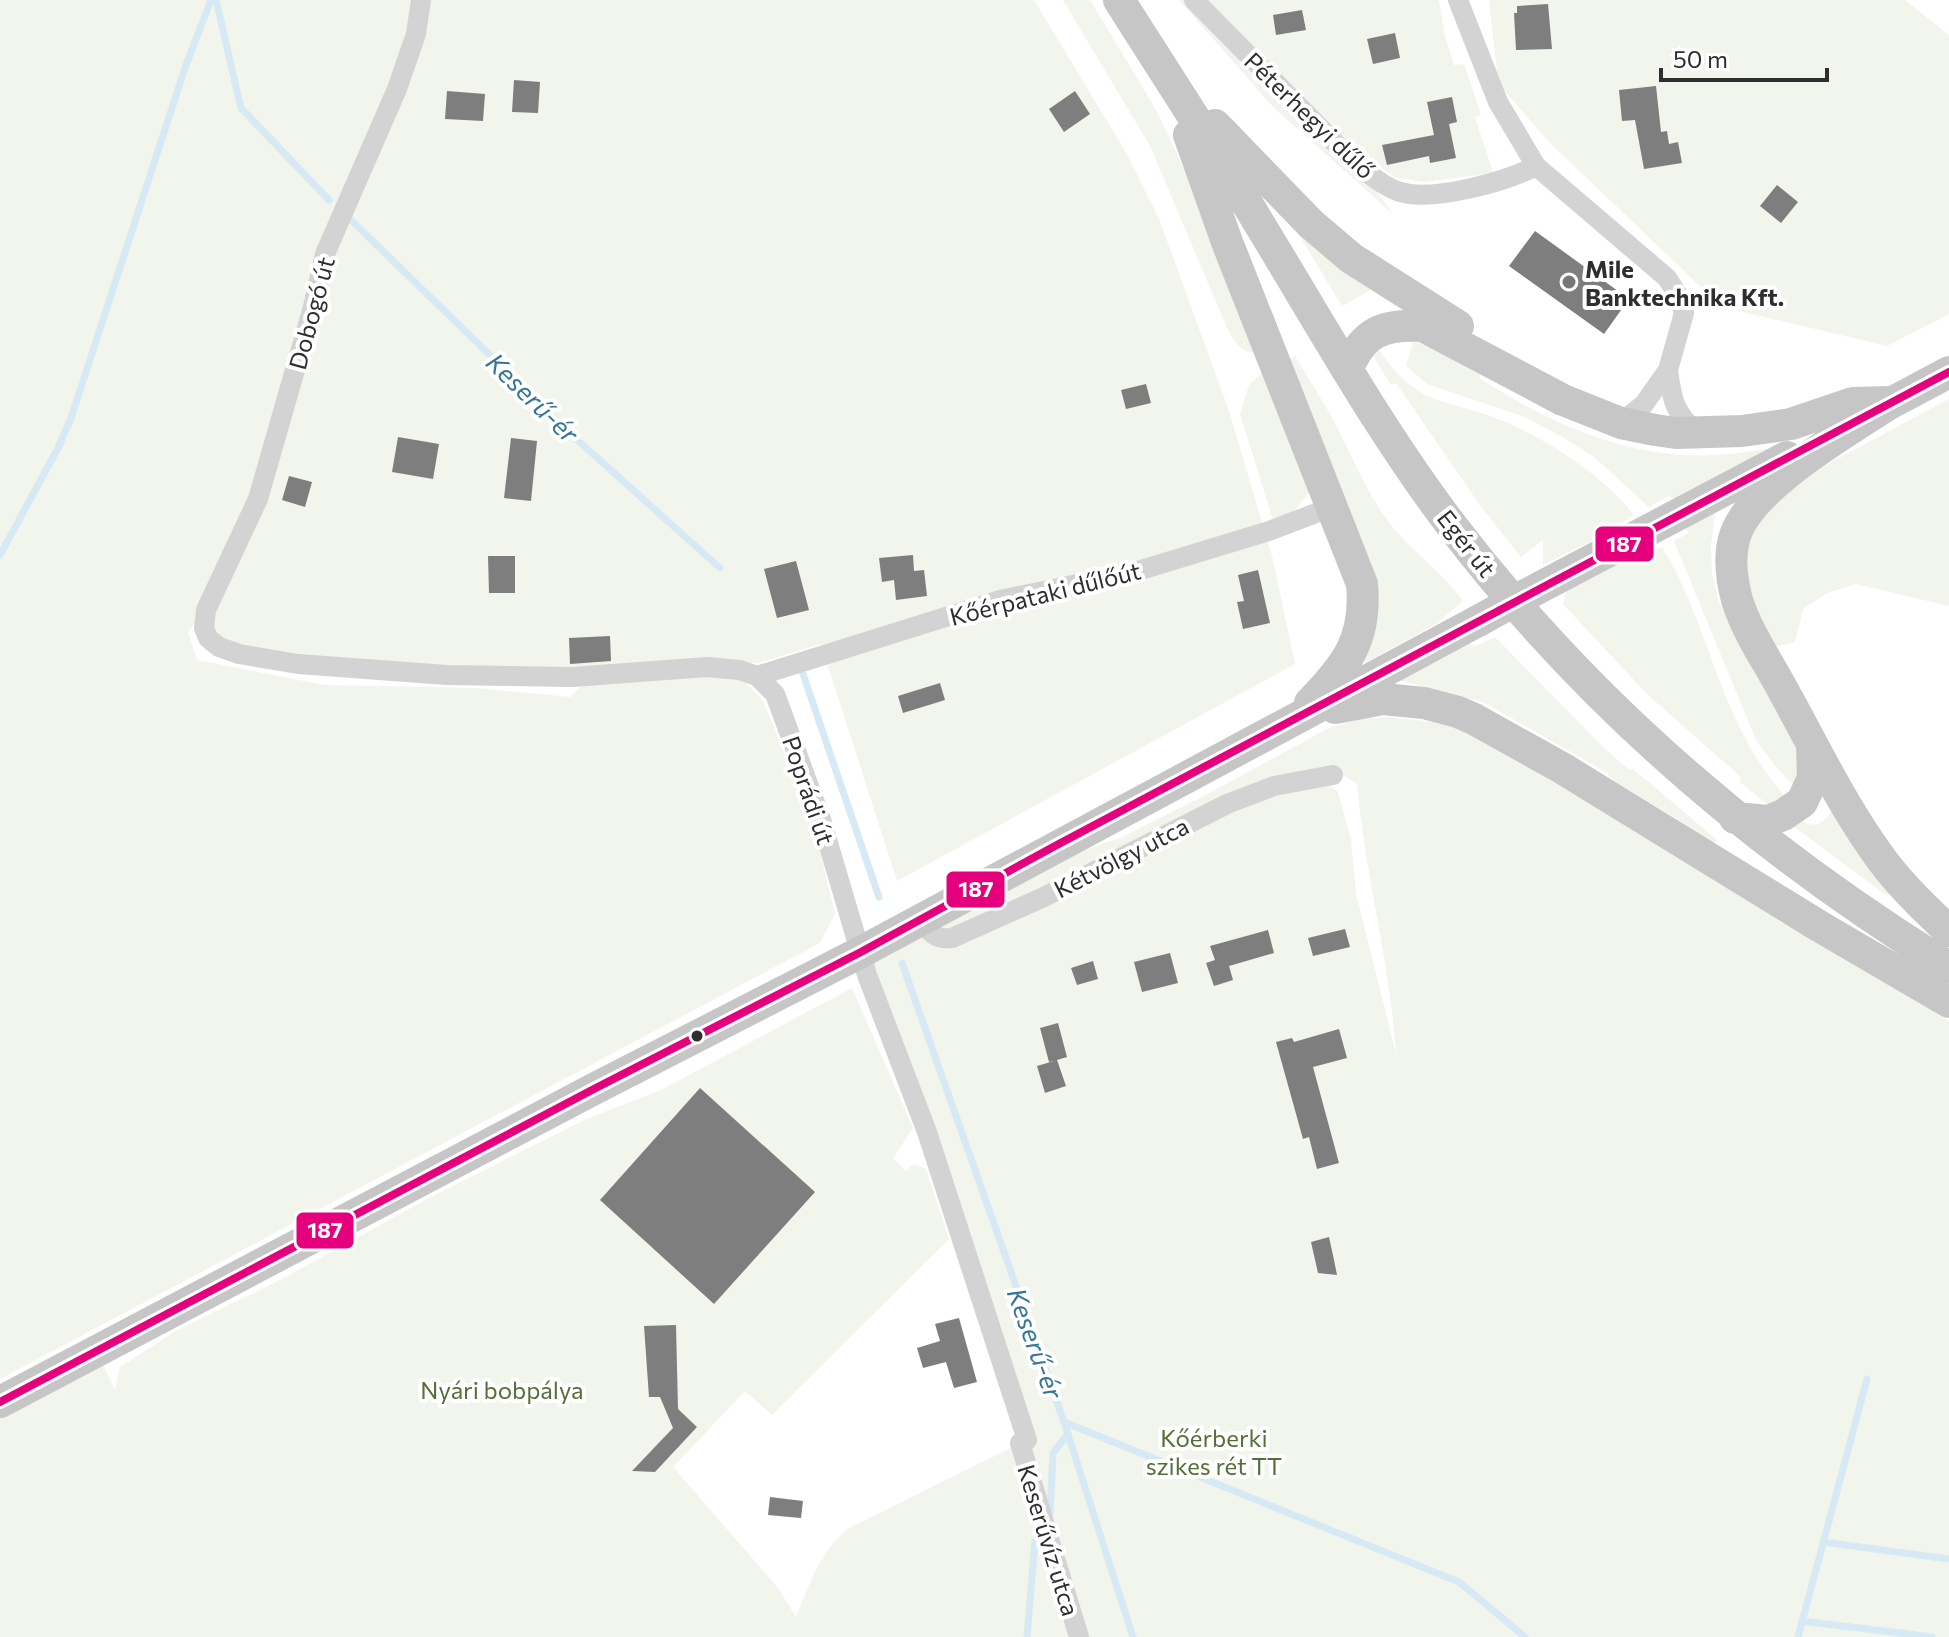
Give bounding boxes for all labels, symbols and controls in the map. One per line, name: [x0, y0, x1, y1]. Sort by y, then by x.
scale bar: [1661, 32, 1827, 82]
text: 50 m: [1673, 44, 1728, 73]
street label: Péterhegyi dűlő: [1239, 46, 1381, 184]
street label: Dobogó út: [282, 253, 340, 373]
place label: Mile Banktechnika Kft.: [1585, 254, 1784, 311]
marker: Mile Banktechnika Kft.: [1560, 273, 1578, 291]
water label: Keserű-ér: [481, 346, 586, 449]
street label: Egér út: [1432, 504, 1502, 582]
line badge: 187: [1594, 525, 1655, 563]
text: 187: [1606, 530, 1642, 557]
street label: Kőérpataki dűlőút: [947, 555, 1144, 631]
street label: Poprádi út: [777, 732, 841, 848]
street label: Kétvölgy utca: [1049, 811, 1193, 903]
line badge: 187: [945, 870, 1006, 909]
text: 187: [958, 875, 994, 902]
unlabelled marker: [689, 1028, 705, 1044]
line badge: 187: [295, 1211, 355, 1250]
text: 187: [307, 1216, 343, 1243]
water label: Keserű-ér: [1002, 1283, 1071, 1404]
park label: Nyári bobpálya: [420, 1375, 584, 1404]
park label: Kőérberki szikes rét TT: [1146, 1423, 1282, 1480]
street label: Keserűvíz utca: [1012, 1461, 1086, 1619]

